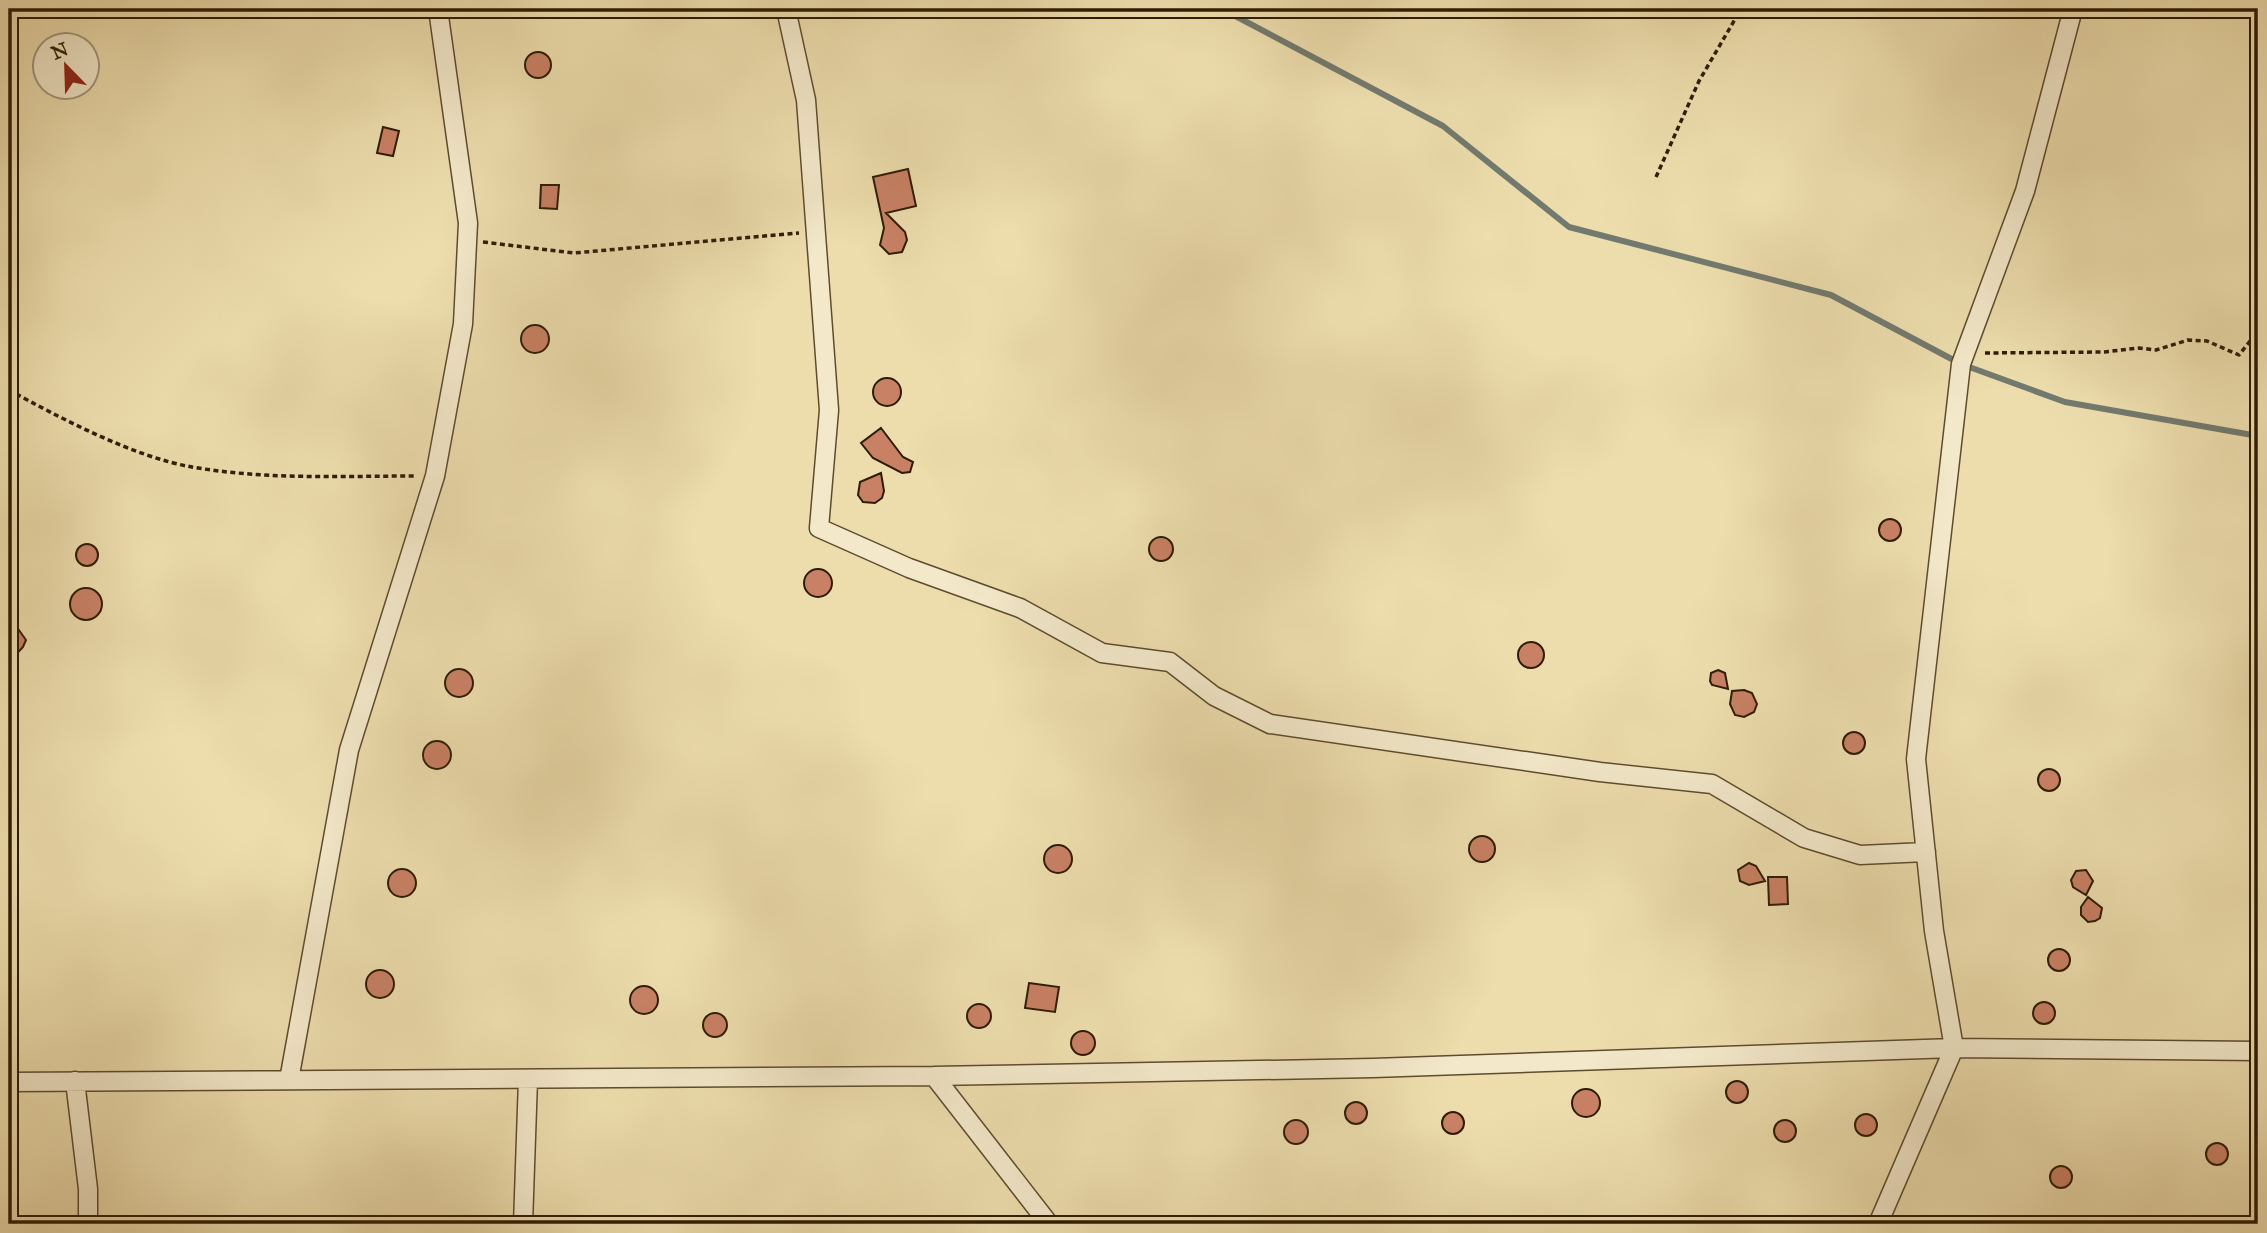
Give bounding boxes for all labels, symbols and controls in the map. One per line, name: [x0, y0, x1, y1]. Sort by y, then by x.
north arrow: [32, 32, 102, 102]
text: N: [48, 37, 71, 65]

